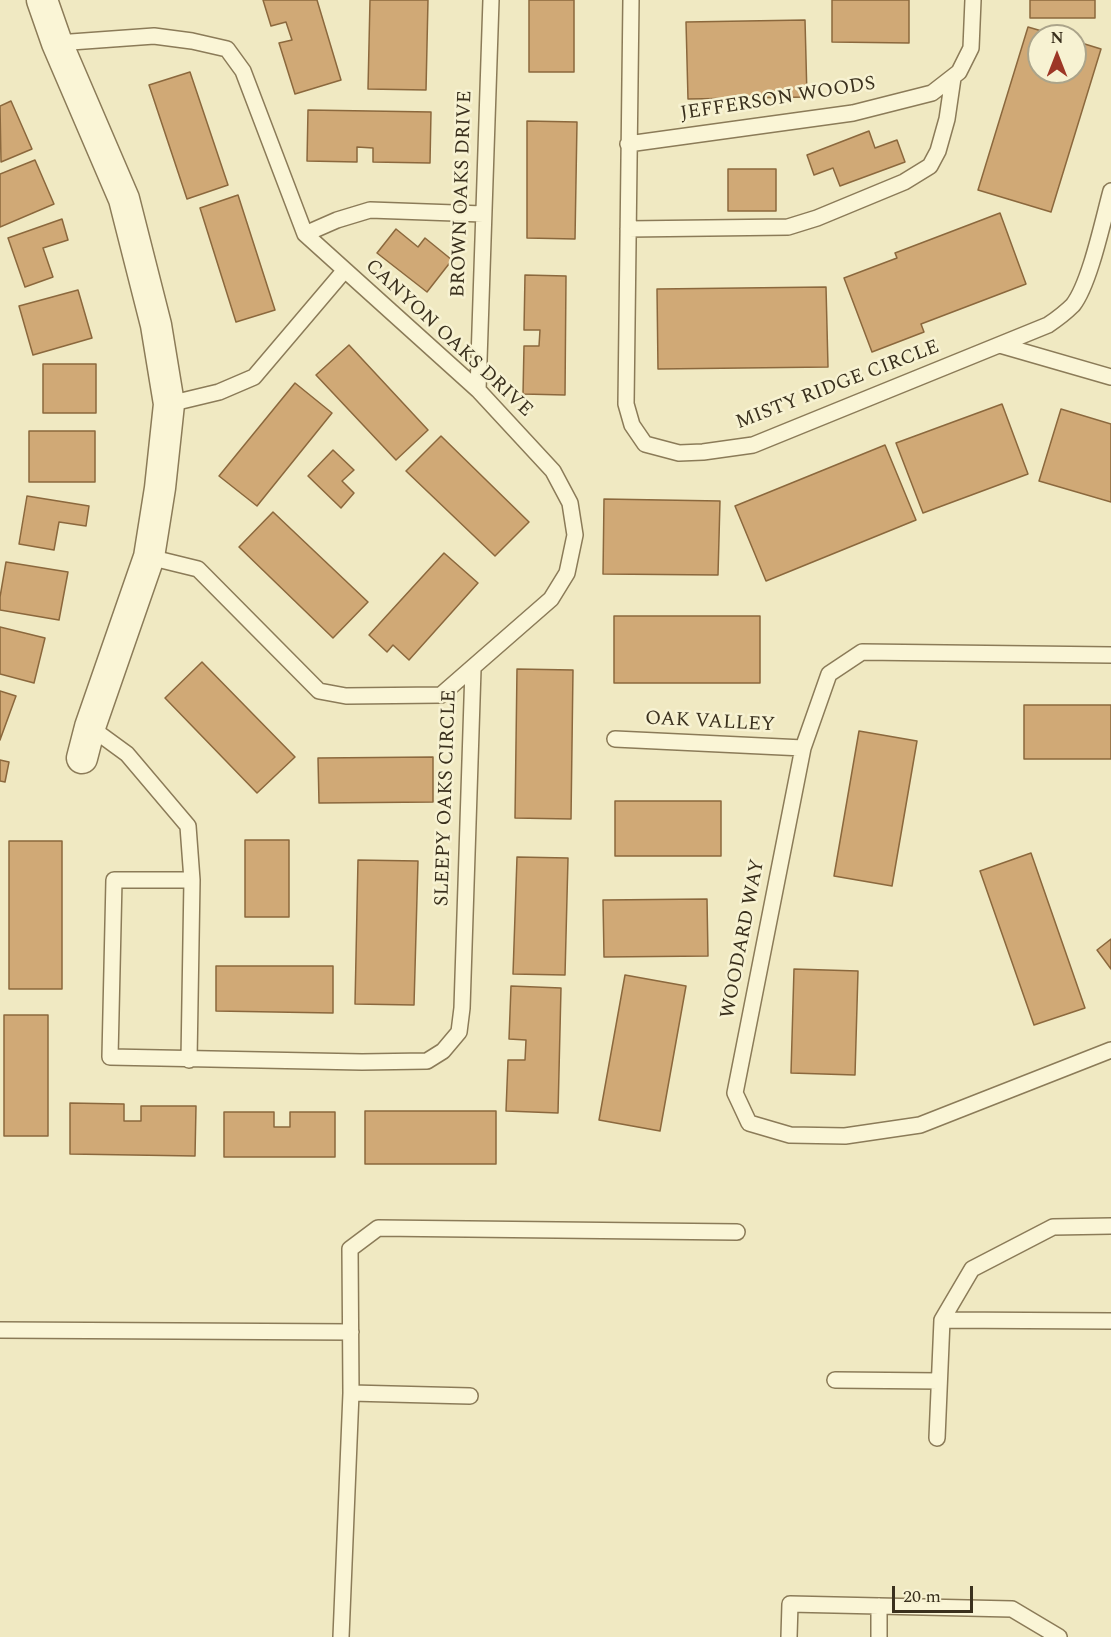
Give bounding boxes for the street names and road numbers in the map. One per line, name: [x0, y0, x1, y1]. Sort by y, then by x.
street label: JEFFERSON WOODS: [679, 73, 877, 127]
street label: BROWN OAKS DRIVE: [447, 90, 479, 298]
street label: CANYON OAKS DRIVE: [359, 255, 537, 423]
street label: MISTY RIDGE CIRCLE: [733, 336, 943, 436]
street label: SLEEPY OAKS CIRCLE: [431, 689, 463, 907]
street label: OAK VALLEY: [644, 708, 776, 738]
street label: WOODARD WAY: [717, 857, 771, 1021]

